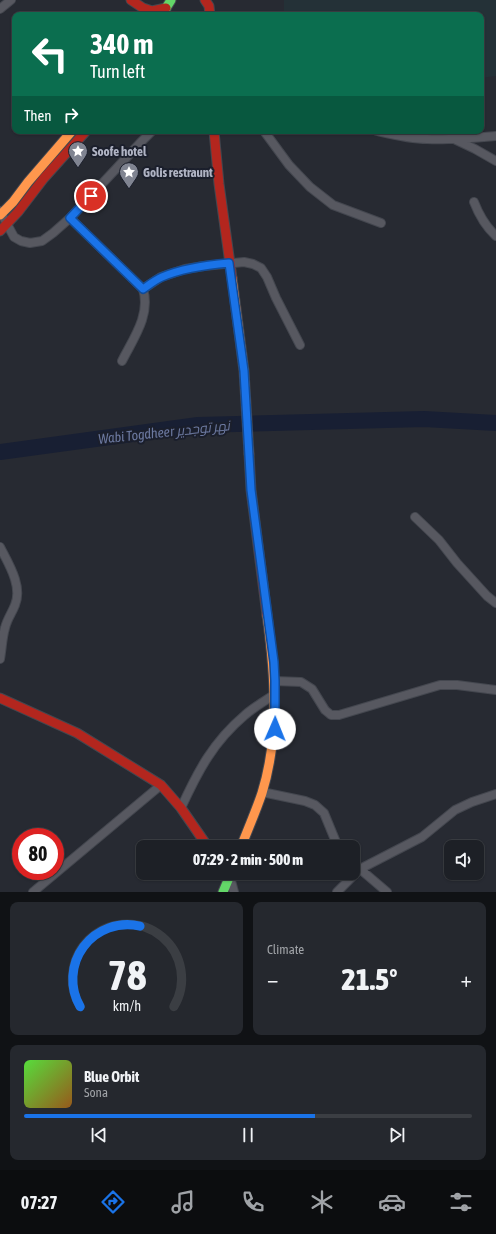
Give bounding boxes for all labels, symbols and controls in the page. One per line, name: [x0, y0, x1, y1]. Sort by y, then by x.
icon: left: [24, 28, 76, 80]
text: 340 m: [90, 28, 153, 60]
text: Turn left: [90, 61, 145, 82]
icon: right: [60, 104, 82, 126]
text: Then: [24, 107, 52, 124]
place icon: Soofe hotel: [67, 140, 89, 168]
place label: Soofe hotel: [92, 144, 147, 159]
place icon: Golis restraunt: [118, 161, 140, 189]
place label: Golis restraunt: [143, 165, 213, 180]
pin: [74, 179, 108, 213]
icon: arrive: [80, 185, 102, 207]
water label: Wabi Togdheer نهر توجدير: [97, 417, 232, 448]
position arrow: [254, 708, 296, 750]
speed limit sign: 80: [12, 828, 64, 880]
map controls: [444, 840, 484, 880]
button: sound: [444, 840, 484, 880]
text: 07:29 · 2 min · 500 m: [193, 851, 303, 868]
text: Climate: [267, 942, 304, 957]
text: 78: [107, 950, 146, 998]
text: 21.5°: [342, 962, 397, 996]
text: −: [267, 966, 278, 992]
text: +: [461, 966, 472, 992]
text: km/h: [112, 997, 141, 1013]
text: Blue Orbit: [84, 1068, 139, 1085]
text: Sona: [84, 1085, 108, 1100]
icon: previous: [88, 1124, 110, 1146]
icon: pause: [237, 1124, 259, 1146]
icon: next: [386, 1124, 408, 1146]
icon: directions: [99, 1188, 127, 1216]
icon: music: [169, 1188, 197, 1216]
icon: phone: [239, 1188, 267, 1216]
icon: climate: [308, 1188, 336, 1216]
icon: car: [378, 1188, 406, 1216]
icon: filters: [447, 1188, 475, 1216]
text: 07:27: [21, 1192, 58, 1213]

